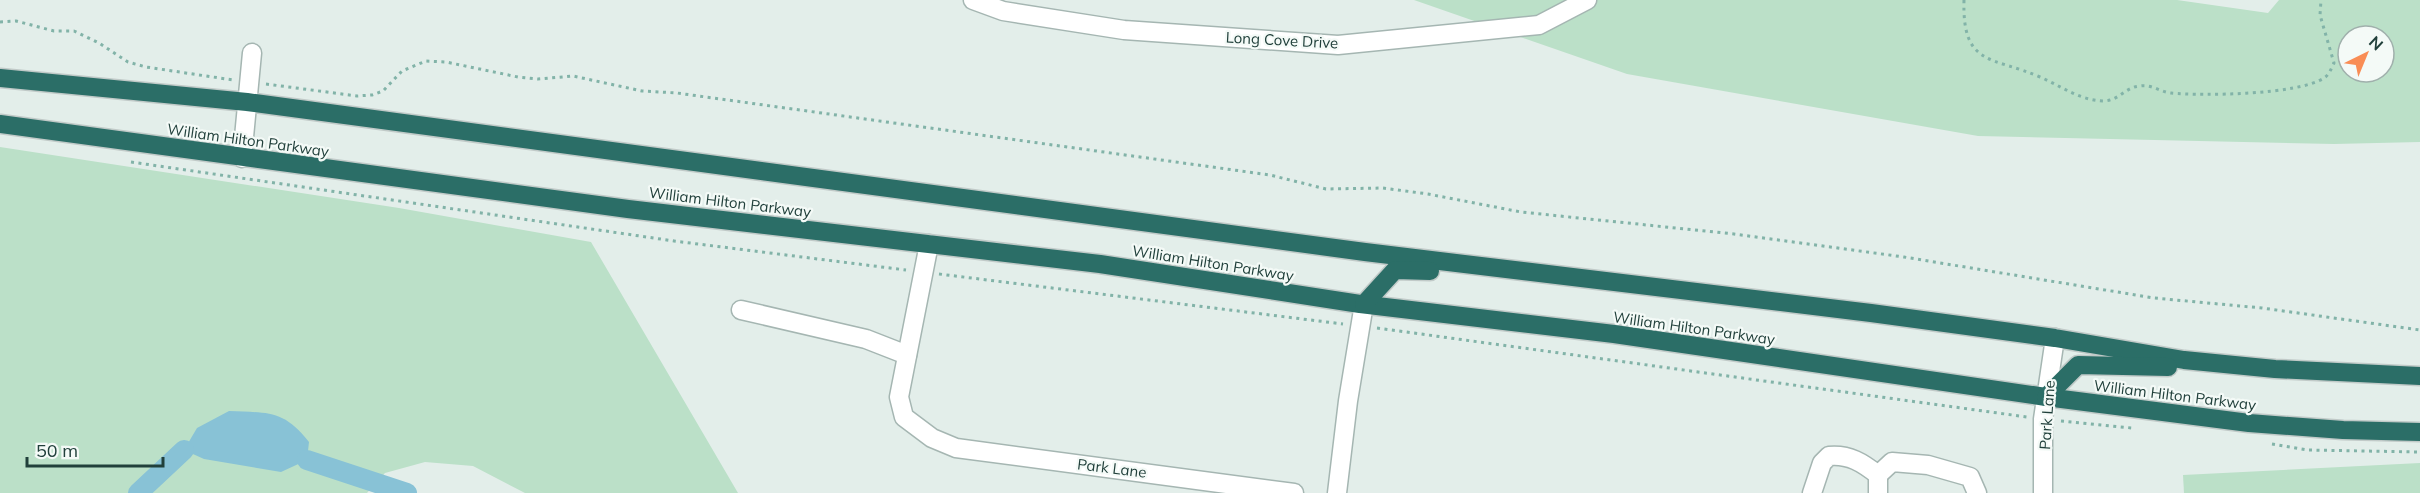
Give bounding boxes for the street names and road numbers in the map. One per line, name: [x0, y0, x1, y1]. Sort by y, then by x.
street label: Long Cove Drive: [1225, 28, 1339, 52]
street label: William Hilton Parkway: [166, 119, 330, 161]
street label: William Hilton Parkway: [648, 183, 812, 221]
street label: William Hilton Parkway: [1131, 241, 1295, 285]
street label: William Hilton Parkway: [1612, 307, 1776, 349]
street label: William Hilton Parkway: [2093, 376, 2257, 414]
street label: Park Lane: [2035, 380, 2059, 450]
street label: Park Lane: [1076, 454, 1148, 482]

